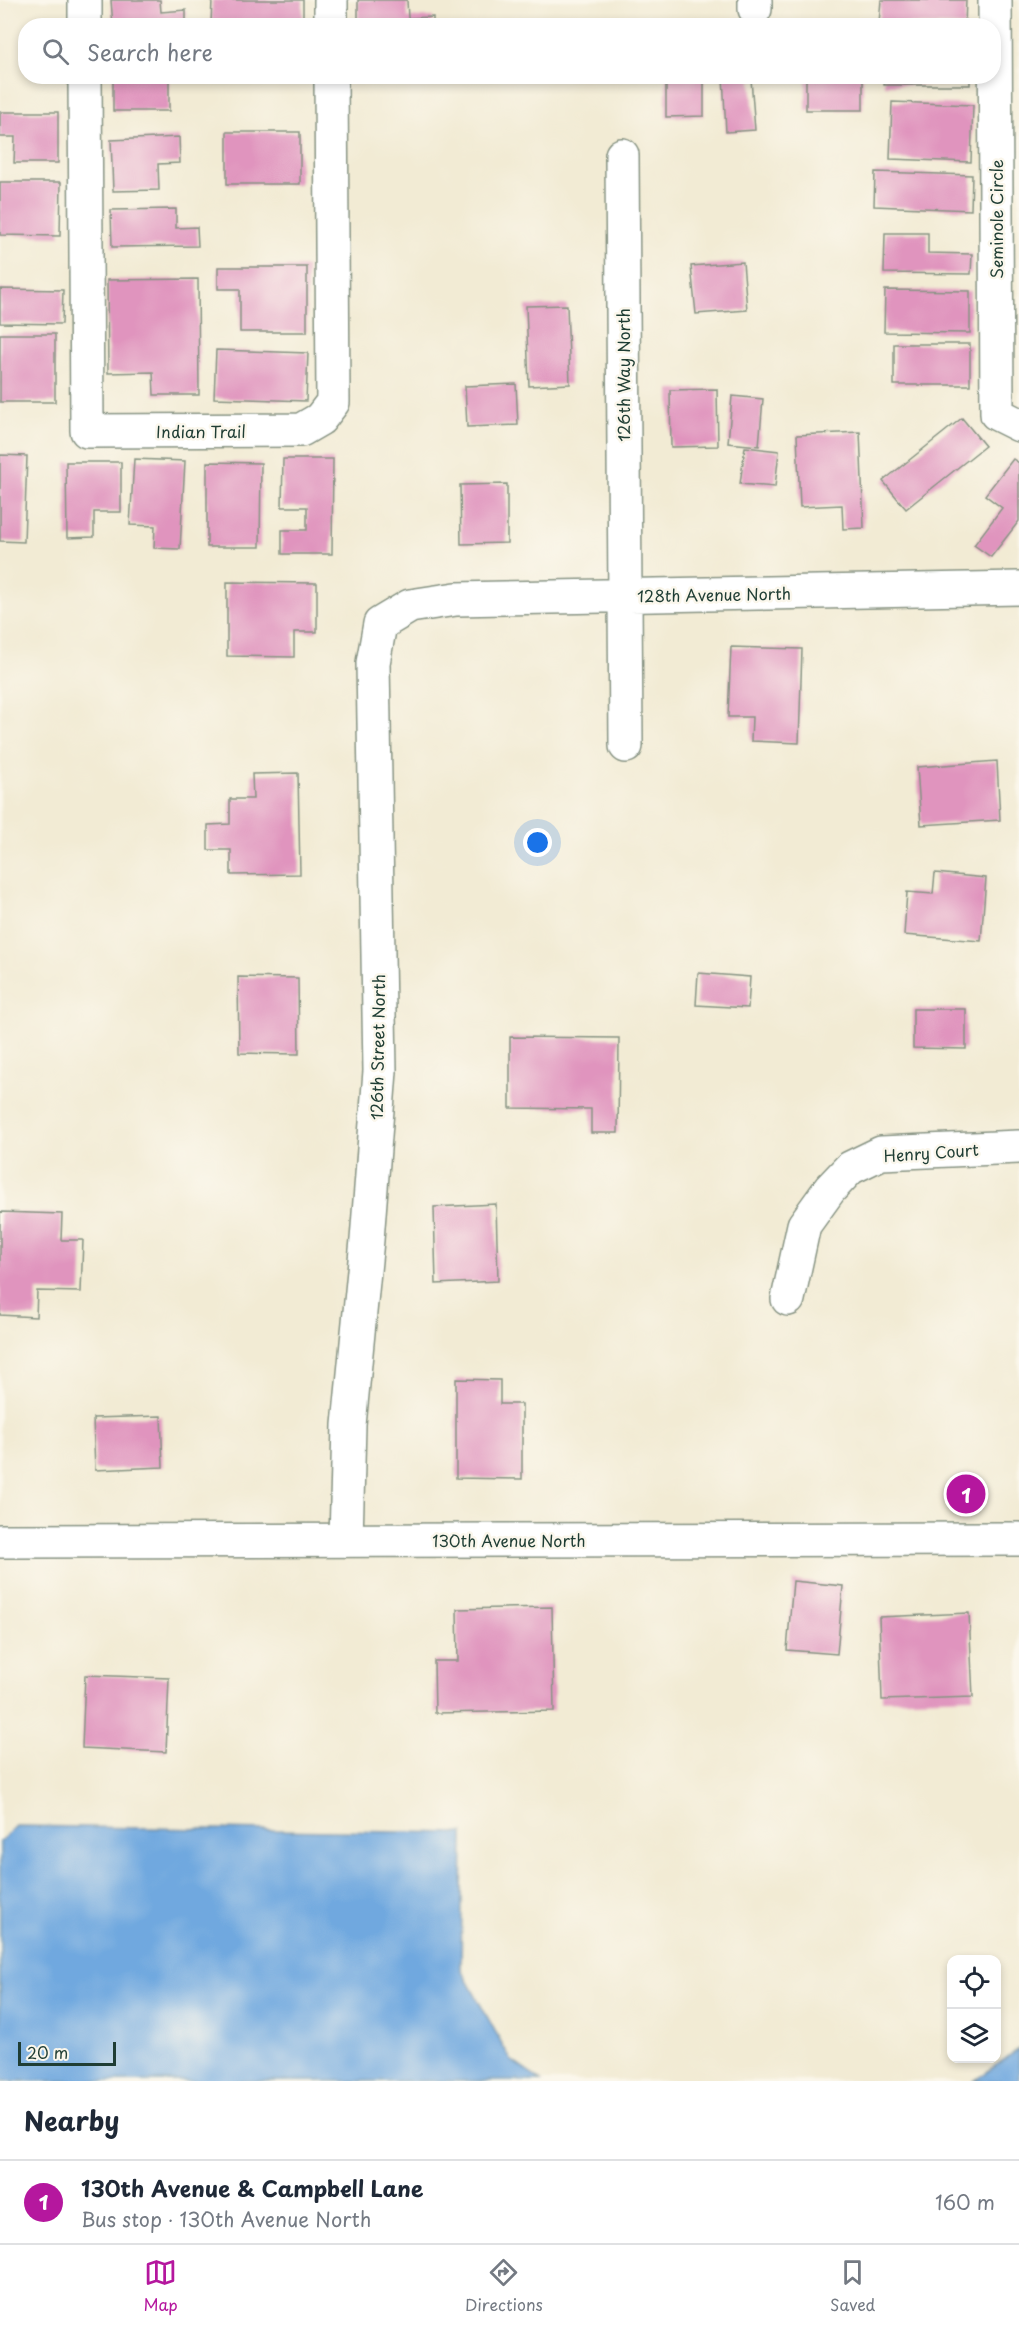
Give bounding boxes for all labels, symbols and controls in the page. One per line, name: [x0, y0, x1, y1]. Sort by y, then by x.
search box: [18, 18, 1001, 84]
icon: search: [39, 35, 72, 68]
text: Search here: [87, 35, 213, 68]
street label: Seminole Circle: [984, 159, 1008, 279]
street label: 126th Way North: [611, 308, 635, 442]
street label: Indian Trail: [156, 419, 246, 443]
street label: 128th Avenue North: [637, 581, 791, 607]
your location: [523, 828, 552, 857]
street label: 126th Street North: [364, 974, 390, 1120]
street label: Henry Court: [883, 1137, 980, 1167]
pin: 1: [946, 1472, 986, 1516]
street label: 130th Avenue North: [432, 1528, 586, 1552]
map controls: [947, 1955, 1001, 2063]
button: locate: [947, 1955, 1001, 2009]
button: layers: [947, 2009, 1001, 2063]
scale bar: [18, 2039, 116, 2066]
text: 20 m: [27, 2040, 68, 2064]
text: Nearby: [24, 2101, 119, 2140]
text: 130th Avenue & Campbell Lane: [81, 2171, 423, 2204]
text: 1: [39, 2187, 48, 2217]
text: 160 m: [935, 2187, 995, 2217]
text: Bus stop · 130th Avenue North: [81, 2204, 371, 2234]
tab: Map: [144, 2256, 178, 2316]
tab: Directions: [465, 2256, 543, 2316]
tab: Saved: [830, 2256, 875, 2316]

